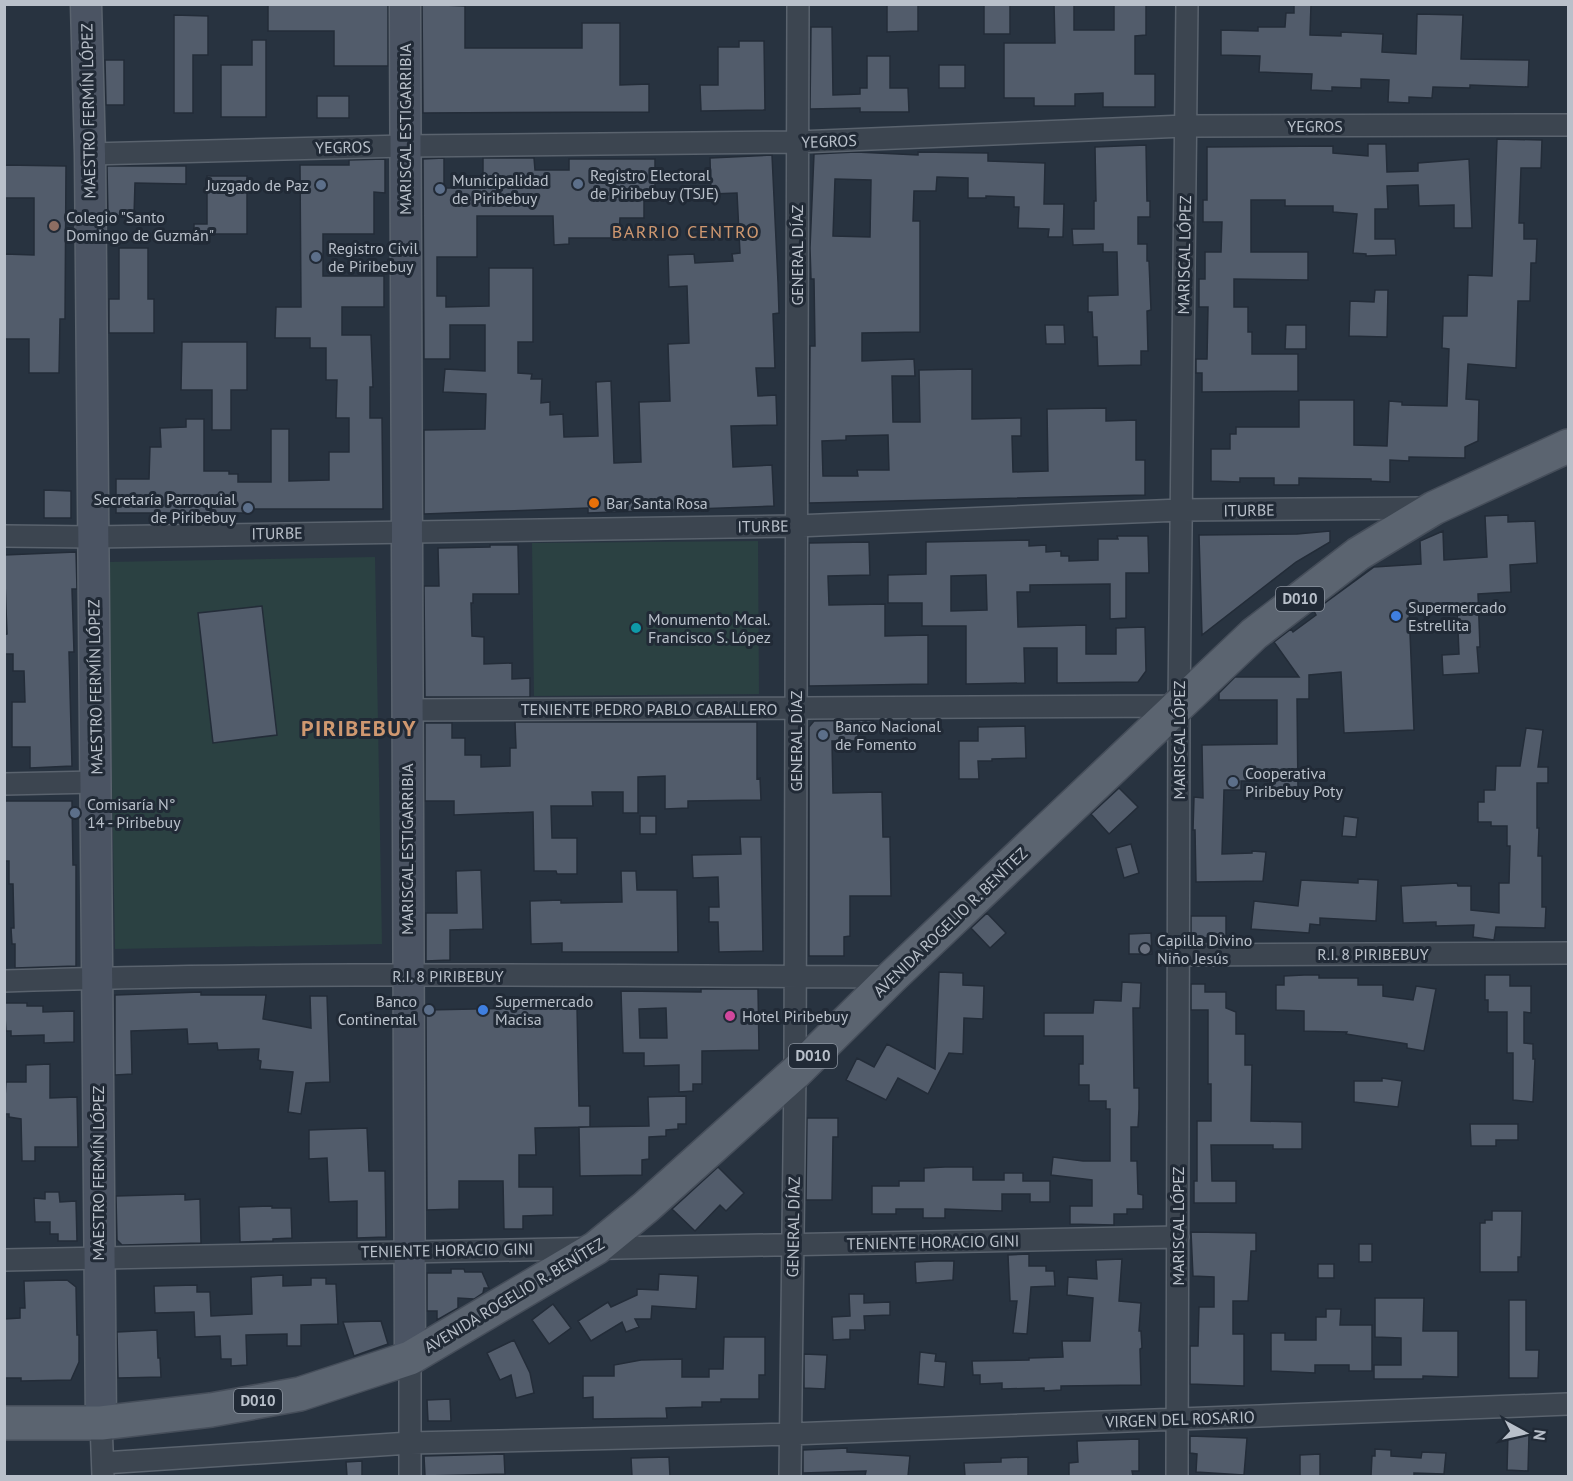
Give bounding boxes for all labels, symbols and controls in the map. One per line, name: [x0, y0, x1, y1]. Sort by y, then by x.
street label: MAESTRO FERMÍN LÓPEZ: [76, 23, 100, 199]
street label: MARISCAL ESTIGARRIBIA: [395, 43, 415, 215]
street label: YEGROS: [1287, 116, 1343, 136]
street label: YEGROS: [801, 130, 857, 152]
street label: YEGROS: [315, 137, 371, 157]
place label: Registro Electoral de Piribebuy (TSJE): [590, 165, 719, 203]
place label: Municipalidad de Piribebuy: [452, 170, 549, 208]
place label: Juzgado de Paz: [205, 175, 309, 195]
marker: Registro Electoral de Piribebuy (TSJE): [571, 177, 585, 191]
marker: Juzgado de Paz: [314, 178, 328, 192]
marker: Municipalidad de Piribebuy: [433, 182, 447, 196]
street label: MARISCAL LÓPEZ: [1173, 195, 1195, 315]
street label: GENERAL DÍAZ: [787, 204, 807, 306]
place label: Colegio "Santo Domingo de Guzmán": [66, 207, 214, 245]
marker: Colegio "Santo Domingo de Guzmán": [47, 219, 61, 233]
district label: BARRIO CENTRO: [612, 220, 760, 243]
place label: Registro Civil de Piribebuy: [328, 238, 418, 276]
marker: Registro Civil de Piribebuy: [309, 250, 323, 264]
place label: Secretaría Parroquial de Piribebuy: [94, 489, 237, 527]
place label: Bar Santa Rosa: [606, 493, 708, 513]
marker: Bar Santa Rosa: [587, 496, 601, 510]
street label: ITURBE: [1223, 500, 1275, 520]
marker: Secretaría Parroquial de Piribebuy: [241, 501, 255, 515]
street label: ITURBE: [737, 516, 789, 536]
street label: ITURBE: [251, 523, 303, 543]
road number: D010: [1276, 587, 1324, 611]
place label: Supermercado Estrellita: [1408, 597, 1506, 635]
street label: MAESTRO FERMÍN LÓPEZ: [83, 599, 107, 775]
place label: Monumento Mcal. Francisco S. López: [648, 609, 771, 647]
marker: Supermercado Estrellita: [1389, 609, 1403, 623]
marker: Monumento Mcal. Francisco S. López: [629, 621, 643, 635]
street label: MARISCAL LÓPEZ: [1169, 680, 1189, 800]
street label: GENERAL DÍAZ: [786, 690, 806, 792]
street label: TENIENTE PEDRO PABLO CABALLERO: [521, 699, 777, 719]
district label: PIRIBEBUY: [301, 714, 417, 742]
place label: Banco Nacional de Fomento: [835, 716, 941, 754]
marker: Banco Nacional de Fomento: [816, 728, 830, 742]
street label: MARISCAL ESTIGARRIBIA: [397, 763, 417, 935]
place label: Cooperativa Piribebuy Poty: [1245, 763, 1344, 801]
marker: Cooperativa Piribebuy Poty: [1226, 775, 1240, 789]
place label: Comisaría N° 14 - Piribebuy: [87, 794, 181, 832]
marker: Comisaría N° 14 - Piribebuy: [68, 806, 82, 820]
street label: AVENIDA ROGELIO R. BENÍTEZ: [869, 843, 1031, 1001]
place label: Capilla Divino Niño Jesús: [1157, 930, 1252, 968]
marker: Capilla Divino Niño Jesús: [1138, 942, 1152, 956]
street label: R.I. 8 PIRIBEBUY: [1317, 944, 1429, 964]
street label: R.I. 8 PIRIBEBUY: [392, 966, 504, 986]
place label: Banco Continental: [338, 991, 417, 1029]
place label: Supermercado Macisa: [495, 991, 593, 1029]
marker: Banco Continental: [422, 1003, 436, 1017]
marker: Supermercado Macisa: [476, 1003, 490, 1017]
place label: Hotel Piribebuy: [742, 1006, 849, 1026]
marker: Hotel Piribebuy: [723, 1009, 737, 1023]
road number: D010: [789, 1044, 837, 1068]
street label: MAESTRO FERMÍN LÓPEZ: [88, 1085, 108, 1261]
street label: MARISCAL LÓPEZ: [1168, 1166, 1188, 1286]
street label: GENERAL DÍAZ: [782, 1176, 804, 1278]
street label: TENIENTE HORACIO GINI: [847, 1230, 1019, 1254]
street label: AVENIDA ROGELIO R. BENÍTEZ: [420, 1233, 608, 1357]
street label: TENIENTE HORACIO GINI: [361, 1238, 533, 1262]
road number: D010: [234, 1389, 282, 1413]
north arrow: [1495, 1403, 1555, 1463]
street label: VIRGEN DEL ROSARIO: [1104, 1406, 1255, 1432]
text: N: [1529, 1428, 1550, 1442]

